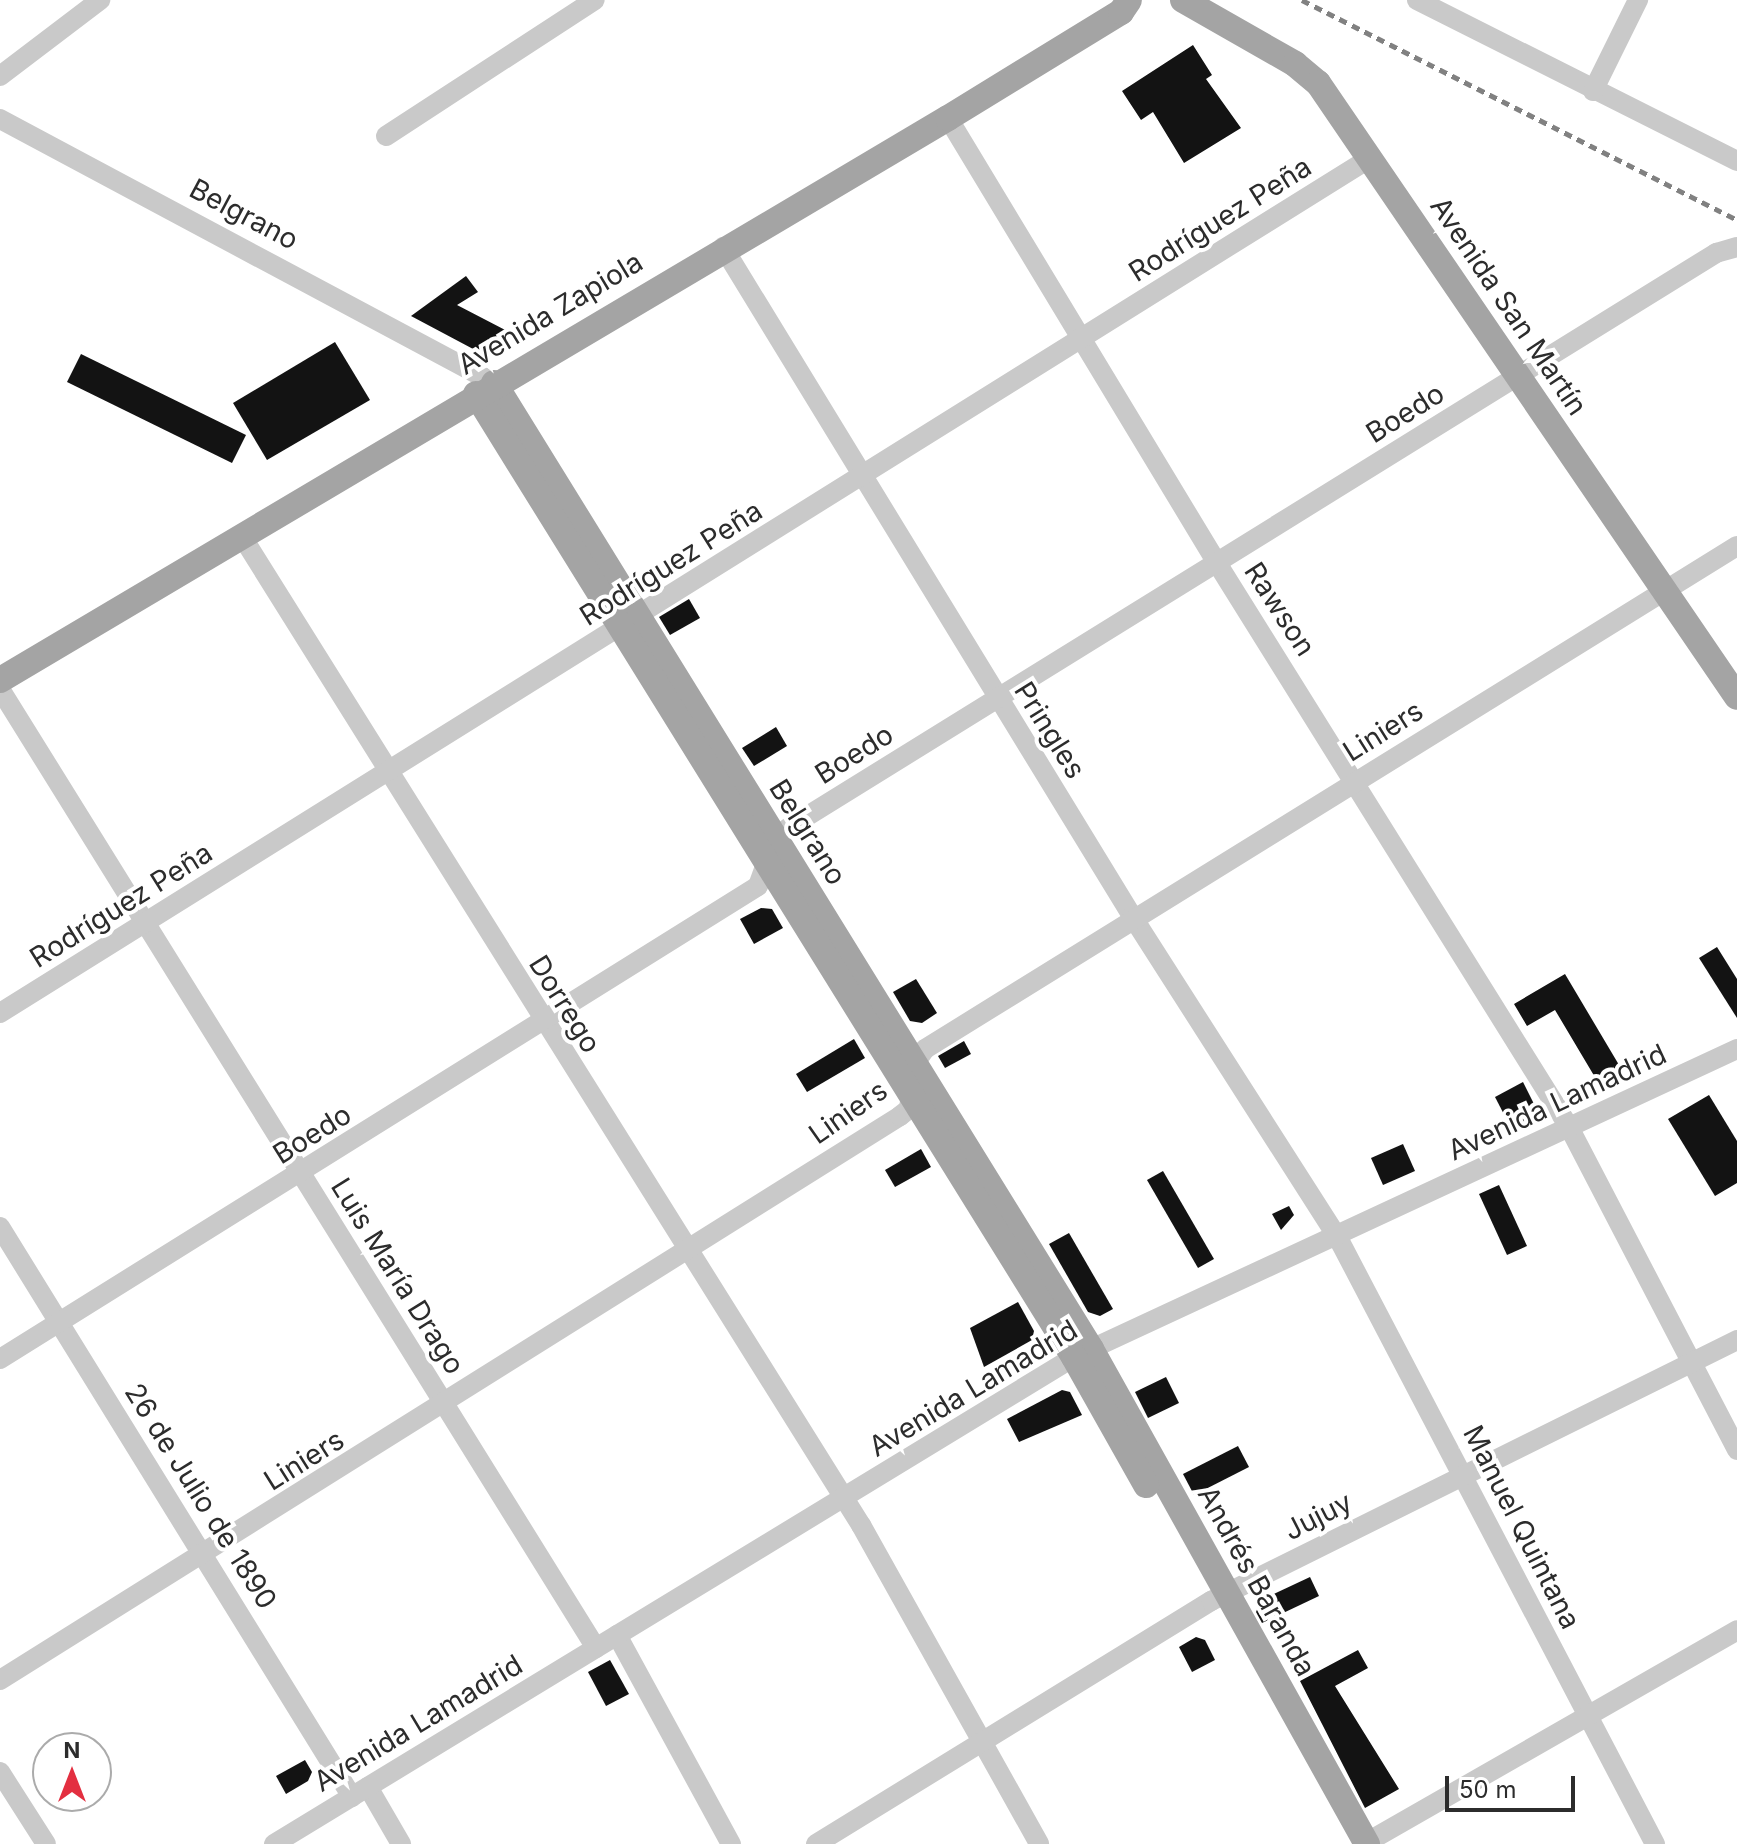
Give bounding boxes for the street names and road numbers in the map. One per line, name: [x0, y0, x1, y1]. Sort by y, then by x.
street label: Rodríguez Peña: [1123, 149, 1317, 289]
street label: Belgrano: [184, 171, 304, 257]
street label: Avenida San Martín: [1424, 191, 1594, 421]
street label: Avenida Zapiola: [452, 245, 648, 381]
street label: Boedo: [1360, 376, 1450, 450]
street label: Rodríguez Peña: [574, 493, 768, 633]
street label: Rawson: [1237, 556, 1323, 662]
street label: Pringles: [1007, 676, 1093, 784]
street label: Liniers: [1337, 694, 1429, 768]
street label: Boedo: [809, 717, 899, 791]
street label: Belgrano: [762, 773, 854, 891]
street label: Rodríguez Peña: [24, 835, 218, 975]
street label: Dorrego: [522, 949, 608, 1059]
street label: Avenida Lamadrid: [1443, 1037, 1671, 1167]
street label: Liniers: [802, 1073, 894, 1151]
street label: Boedo: [267, 1097, 357, 1171]
street label: Luis María Drago: [324, 1172, 472, 1380]
street label: Avenida Lamadrid: [863, 1313, 1083, 1463]
street label: 26 de Julio de 1890: [118, 1377, 284, 1615]
street label: Manuel Quintana: [1456, 1420, 1588, 1634]
street label: Liniers: [258, 1423, 350, 1497]
street label: Andrés Baranda: [1191, 1480, 1323, 1682]
street label: Jujuy: [1278, 1485, 1358, 1547]
street label: Avenida Lamadrid: [308, 1648, 528, 1798]

